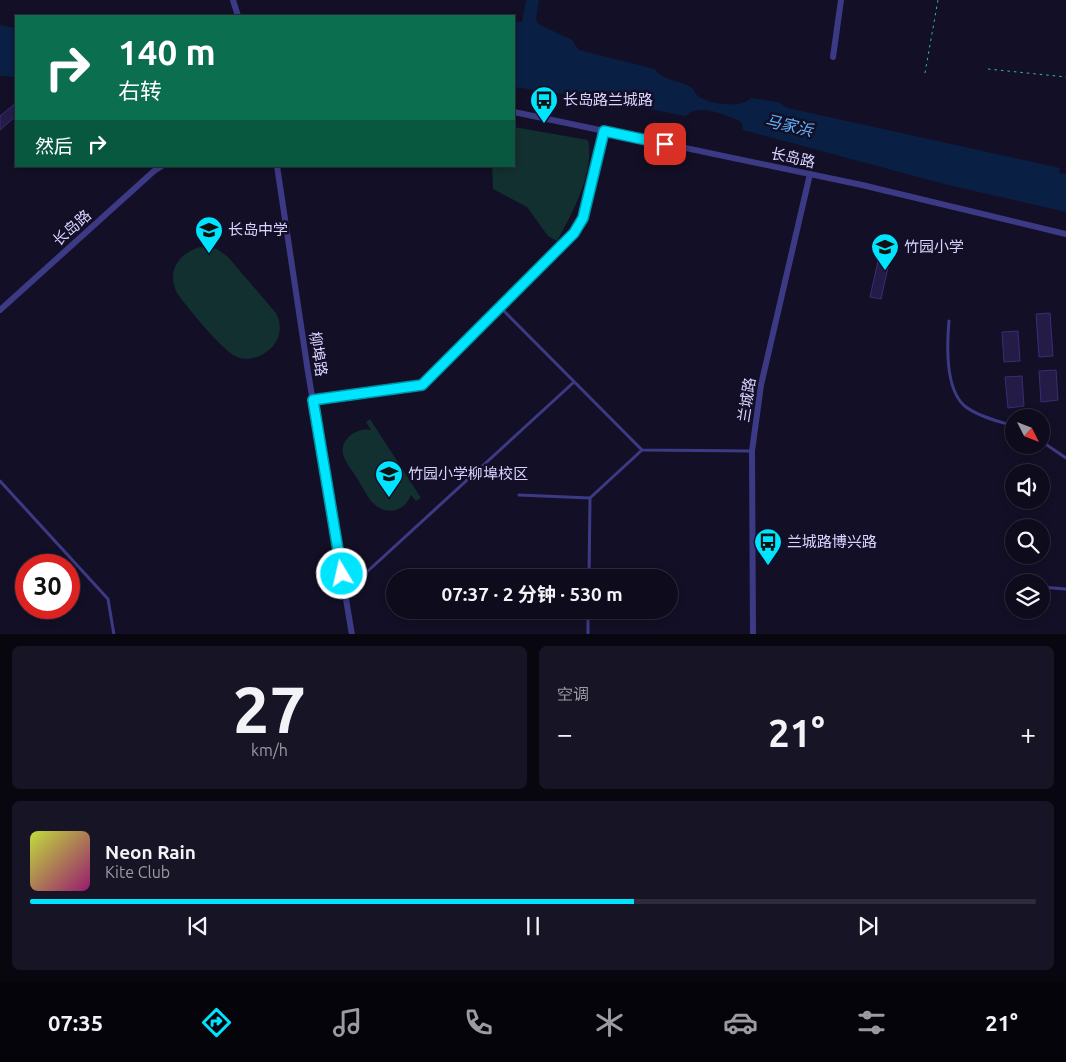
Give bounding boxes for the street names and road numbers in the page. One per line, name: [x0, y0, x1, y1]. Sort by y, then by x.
street label: 长岛路: [769, 145, 817, 171]
street label: 长岛路: [49, 206, 94, 249]
street label: 柳埠路: [307, 330, 330, 377]
street label: 兰城路: [735, 376, 758, 423]

